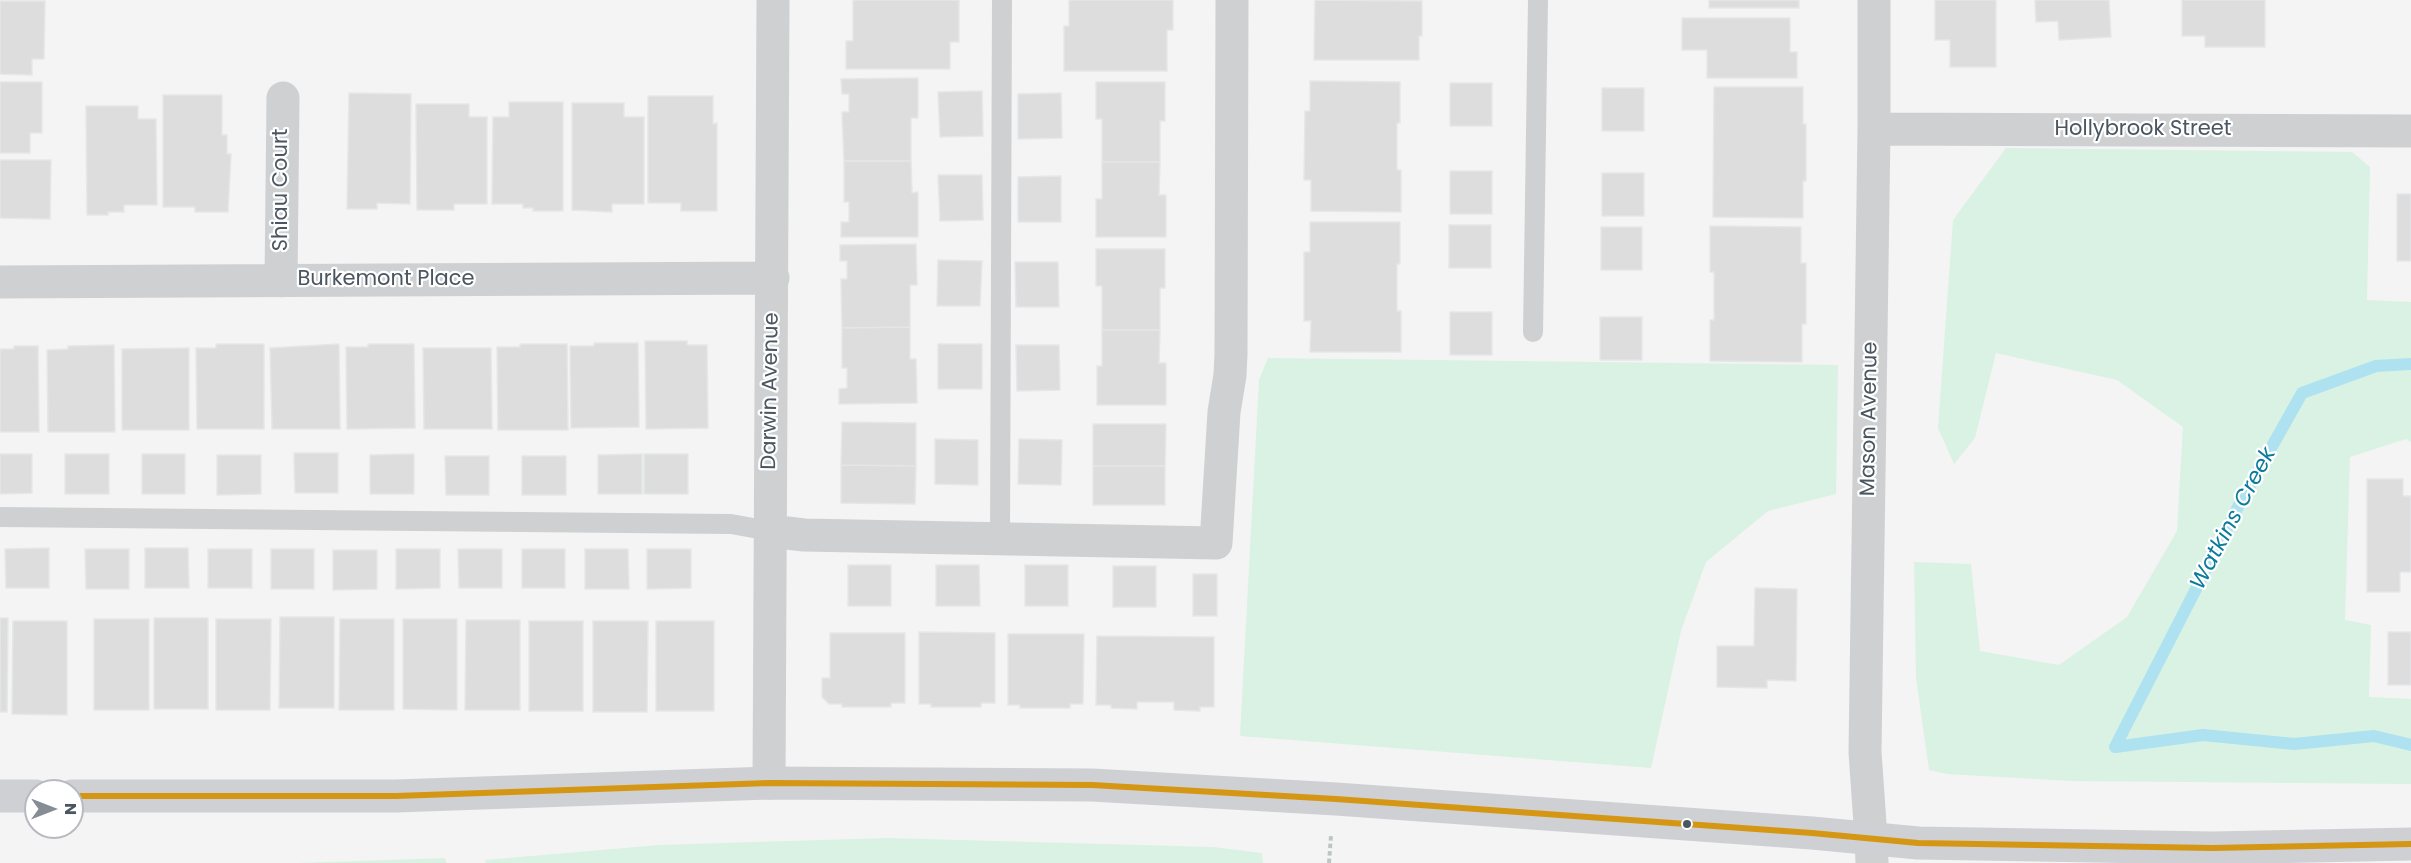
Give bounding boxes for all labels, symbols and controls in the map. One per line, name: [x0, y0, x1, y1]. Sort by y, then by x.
street label: Hollybrook Street: [2055, 117, 2231, 143]
street label: Shiau Court: [269, 129, 295, 251]
street label: Burkemont Place: [297, 267, 475, 293]
street label: Darwin Avenue: [757, 312, 785, 470]
street label: Mason Avenue: [1856, 342, 1884, 496]
water label: Watkins Creek: [2185, 443, 2283, 595]
north arrow: [24, 779, 84, 839]
text: N: [59, 803, 82, 815]
unlabelled marker: [1681, 818, 1693, 830]

